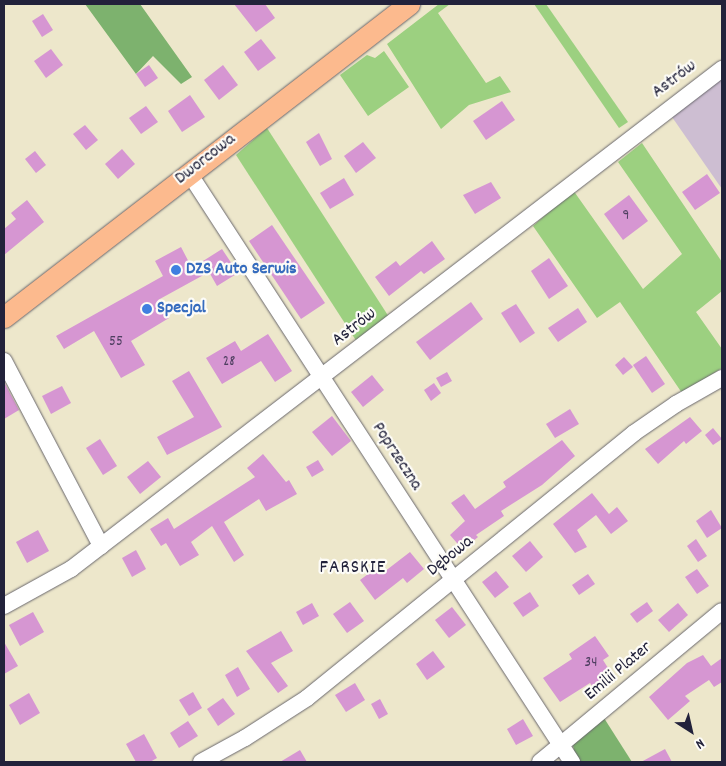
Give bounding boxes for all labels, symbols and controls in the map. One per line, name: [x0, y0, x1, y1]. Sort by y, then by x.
street label: Astrów: [648, 56, 702, 104]
street label: Dworcowa: [171, 130, 241, 190]
house number: 9: [623, 208, 629, 226]
place label: DZS Auto Serwis: [186, 259, 297, 281]
marker: DZS Auto Serwis: [170, 264, 182, 276]
place label: Specjal: [157, 298, 206, 320]
marker: Specjal: [141, 303, 153, 315]
street label: Astrów: [329, 304, 381, 352]
house number: 55: [109, 334, 123, 352]
house number: 28: [223, 354, 235, 372]
street label: Poprzeczna: [366, 419, 426, 495]
street label: Dębowa: [424, 532, 478, 582]
district label: FARSKIE: [319, 558, 387, 580]
street label: Emilii Plater: [581, 638, 657, 706]
house number: 34: [585, 655, 597, 673]
north arrow: [666, 706, 716, 756]
text: N: [691, 733, 708, 753]

